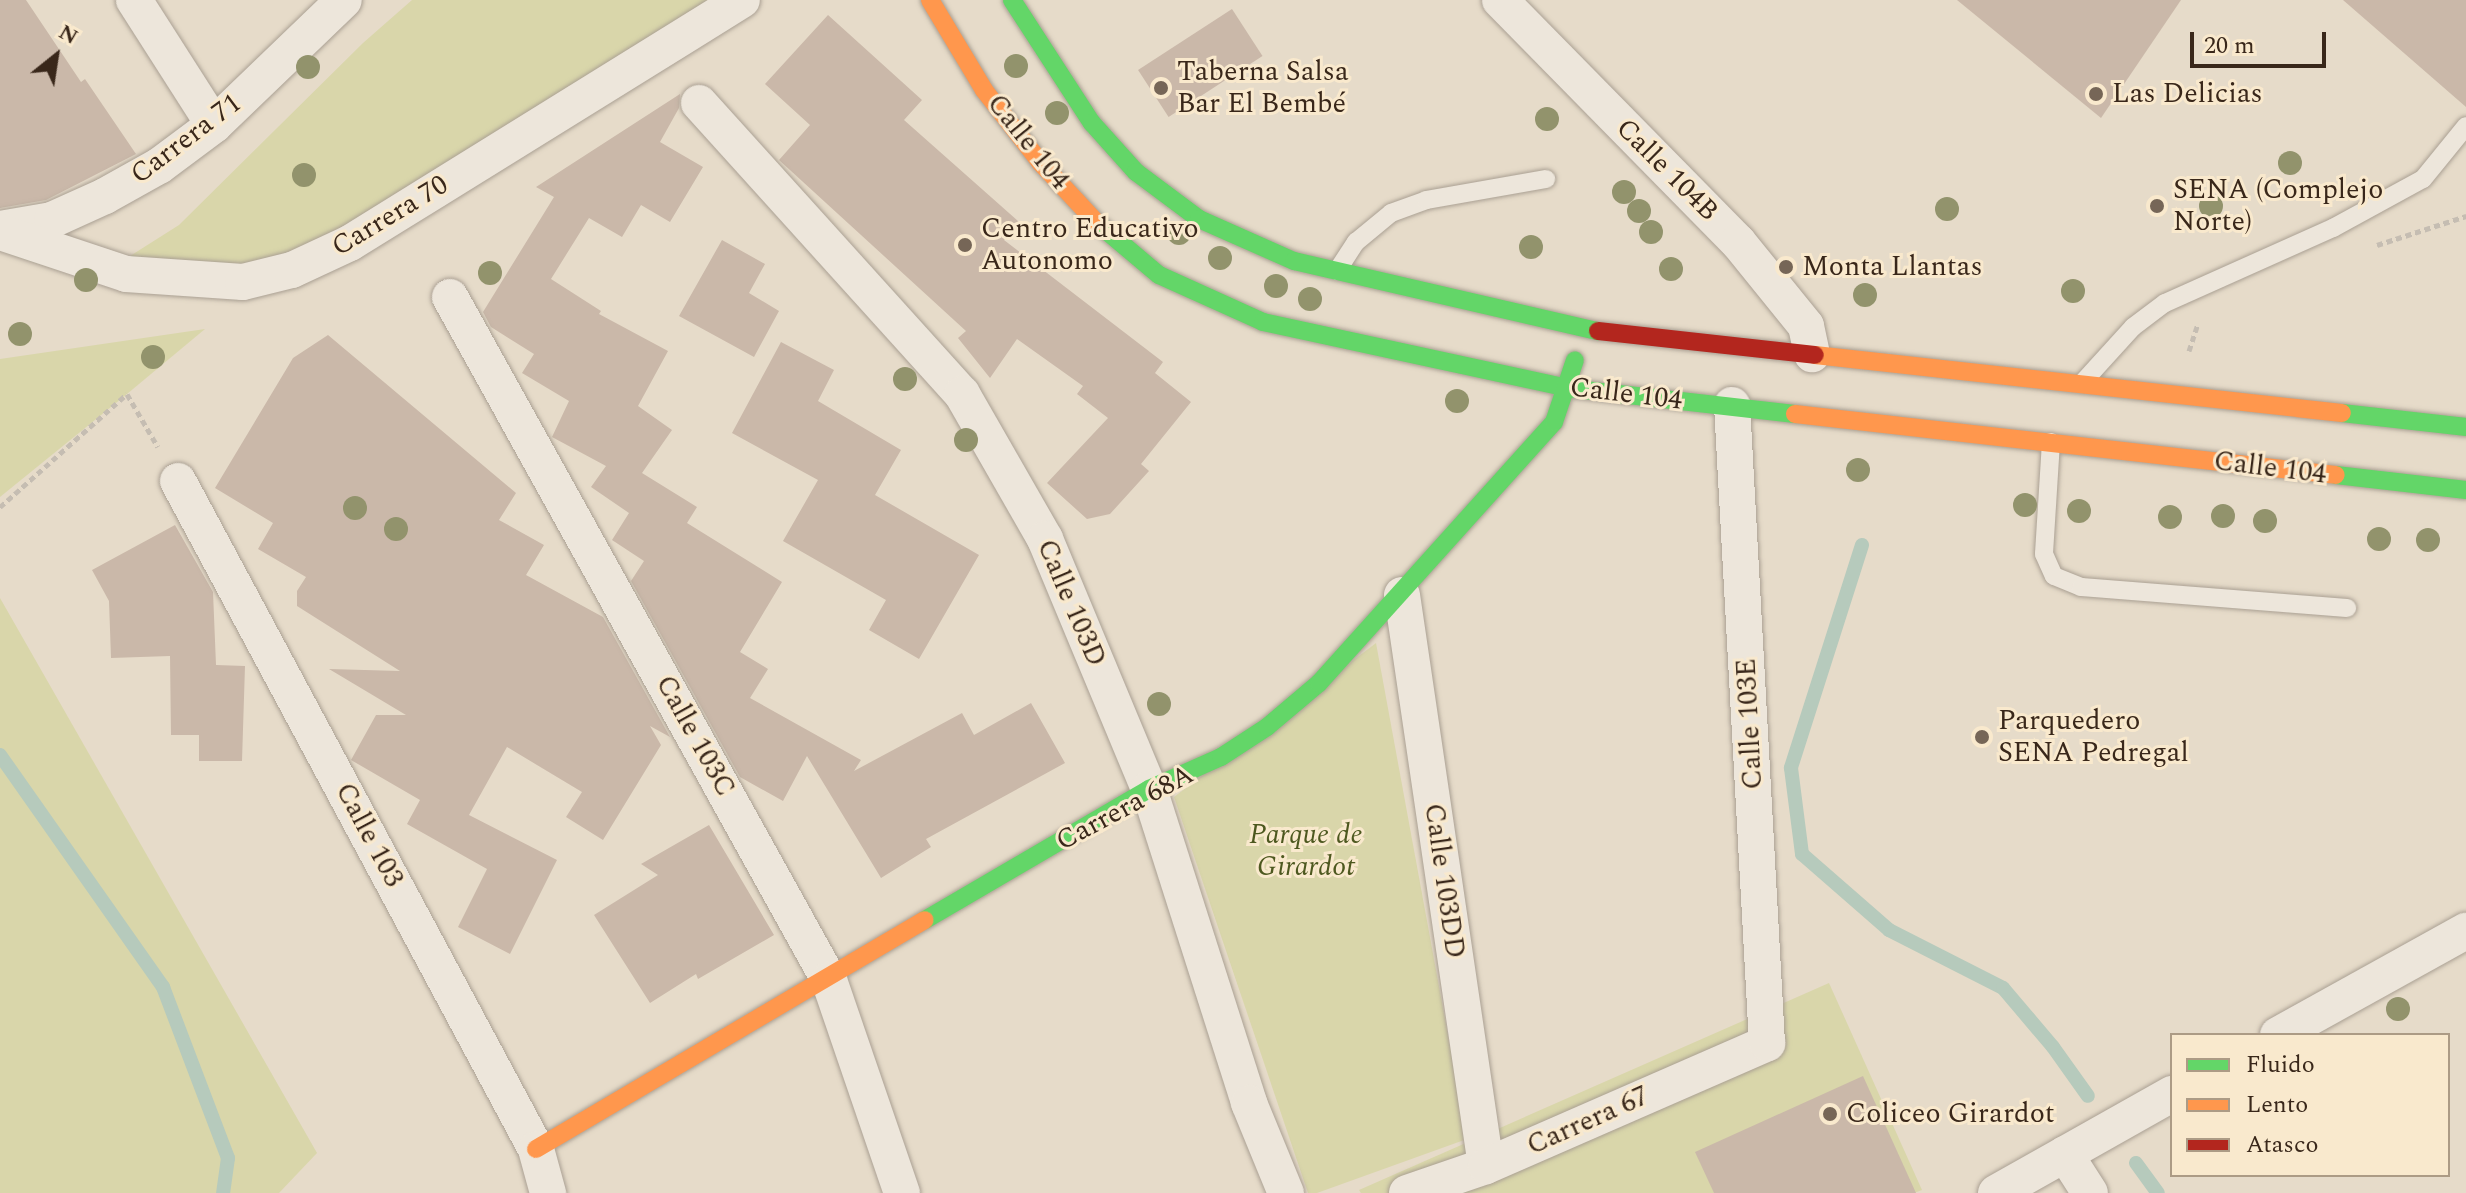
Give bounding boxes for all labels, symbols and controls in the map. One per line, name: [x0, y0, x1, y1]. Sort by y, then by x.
north arrow: [16, 16, 96, 96]
text: N: [52, 16, 84, 54]
scale bar: [2194, 16, 2330, 66]
text: 20 m: [2204, 28, 2255, 64]
place label: Taberna Salsa Bar El Bembé: [1177, 55, 1349, 121]
place label: Las Delicias: [2112, 77, 2263, 111]
marker: Taberna Salsa Bar El Bembé: [1152, 79, 1170, 97]
marker: Las Delicias: [2087, 85, 2105, 103]
street label: Carrera 71: [124, 86, 248, 192]
street label: Calle 104: [979, 88, 1077, 196]
street label: Calle 104B: [1609, 112, 1725, 228]
street label: Carrera 70: [326, 168, 454, 264]
place label: SENA (Complejo Norte): [2173, 173, 2383, 239]
marker: SENA (Complejo Norte): [2148, 197, 2166, 215]
place label: Centro Educativo Autonomo: [981, 212, 1199, 278]
marker: Centro Educativo Autonomo: [956, 236, 974, 254]
place label: Monta Llantas: [1802, 250, 1982, 284]
marker: Monta Llantas: [1777, 258, 1795, 276]
street label: Calle 104: [1568, 370, 1684, 418]
street label: Calle 104: [2212, 444, 2328, 492]
street label: Calle 103D: [1029, 534, 1113, 672]
street label: Calle 103E: [1730, 658, 1770, 790]
street label: Calle 103C: [648, 670, 742, 802]
place label: Parquedero SENA Pedregal: [1998, 704, 2189, 770]
marker: Parquedero SENA Pedregal: [1973, 728, 1991, 746]
street label: Carrera 68A: [1050, 758, 1200, 858]
street label: Calle 103: [328, 777, 410, 893]
street label: Calle 103DD: [1416, 801, 1472, 961]
park label: Parque de Girardot: [1249, 818, 1363, 884]
legend: [2170, 1033, 2450, 1177]
text: Fluido: [2246, 1047, 2315, 1083]
street label: Carrera 67: [1522, 1079, 1654, 1163]
text: Lento: [2246, 1087, 2308, 1123]
place label: Coliceo Girardot: [1846, 1097, 2055, 1131]
marker: Coliceo Girardot: [1821, 1105, 1839, 1123]
text: Atasco: [2246, 1127, 2318, 1163]

